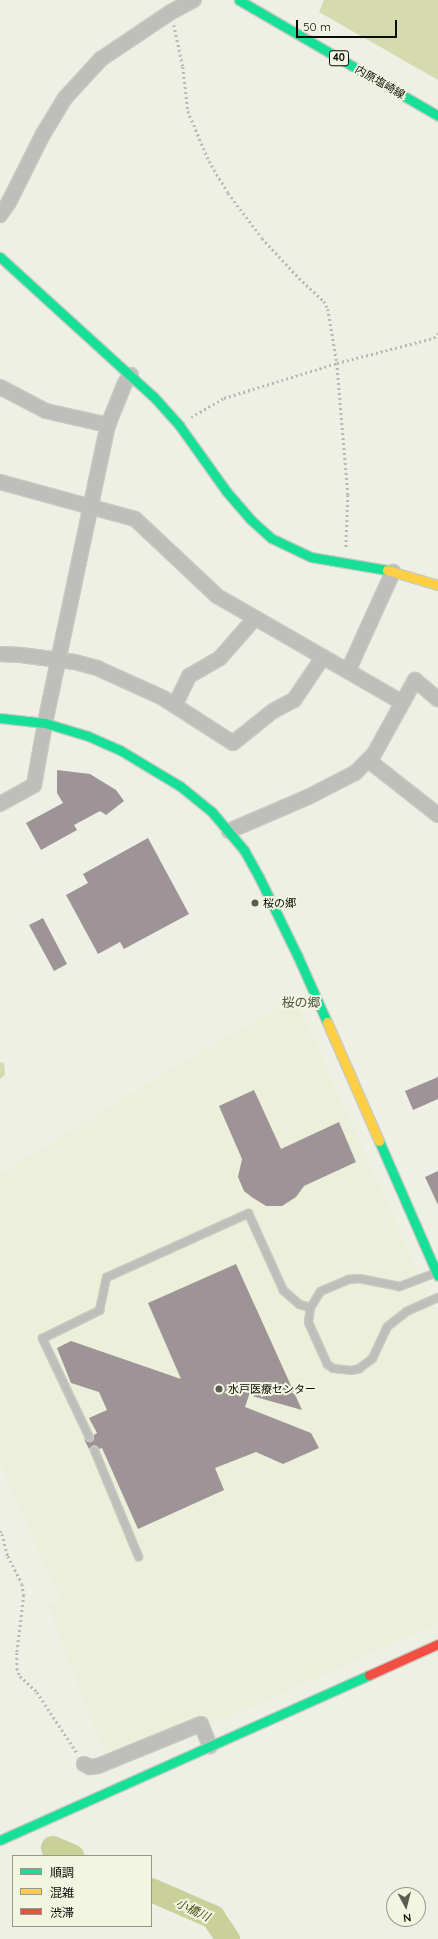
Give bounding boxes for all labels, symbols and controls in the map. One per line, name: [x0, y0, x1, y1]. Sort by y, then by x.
scale bar: [298, 12, 399, 38]
text: 50 m: [303, 19, 331, 34]
road number: 40: [328, 50, 350, 66]
street label: 内原塩崎線: [353, 63, 407, 101]
place label: 桜の郷: [263, 896, 296, 910]
marker: 桜の郷: [250, 898, 260, 908]
district label: 桜の郷: [282, 994, 320, 1010]
place label: 水戸医療センター: [228, 1382, 316, 1396]
marker: 水戸医療センター: [213, 1383, 225, 1395]
legend: [12, 1855, 152, 1927]
text: 順調: [50, 1865, 74, 1880]
text: 混雑: [50, 1885, 74, 1900]
north arrow: [386, 1887, 426, 1927]
water label: 小橋川: [174, 1896, 212, 1924]
text: 渋滞: [50, 1905, 74, 1920]
text: N: [402, 1910, 412, 1925]

